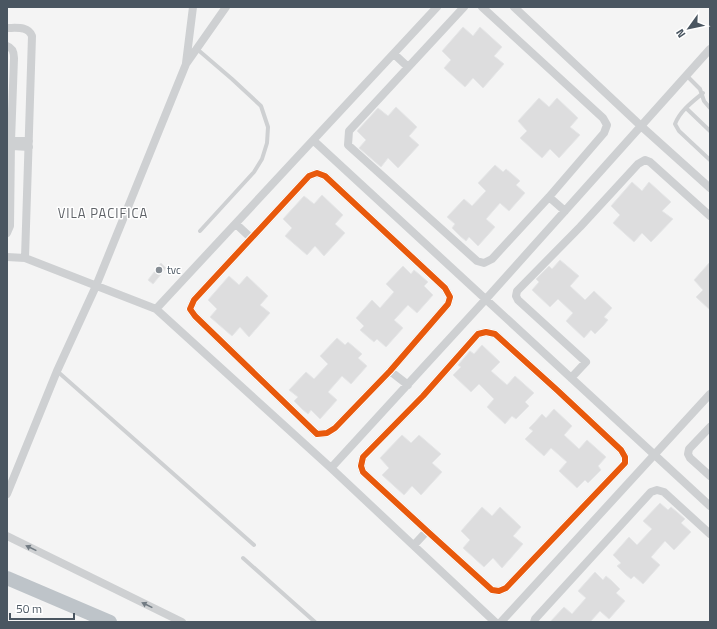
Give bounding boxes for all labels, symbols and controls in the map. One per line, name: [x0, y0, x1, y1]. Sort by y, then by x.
north arrow: [669, 8, 709, 48]
text: N: [672, 26, 689, 41]
district label: VILA PACIFICA: [58, 203, 148, 223]
place label: tvc: [167, 262, 181, 278]
marker: tvc: [154, 265, 164, 275]
one-way arrow: [25, 544, 36, 551]
scale bar: [10, 595, 74, 621]
text: 50 m: [16, 599, 42, 618]
one-way arrow: [142, 602, 153, 608]

